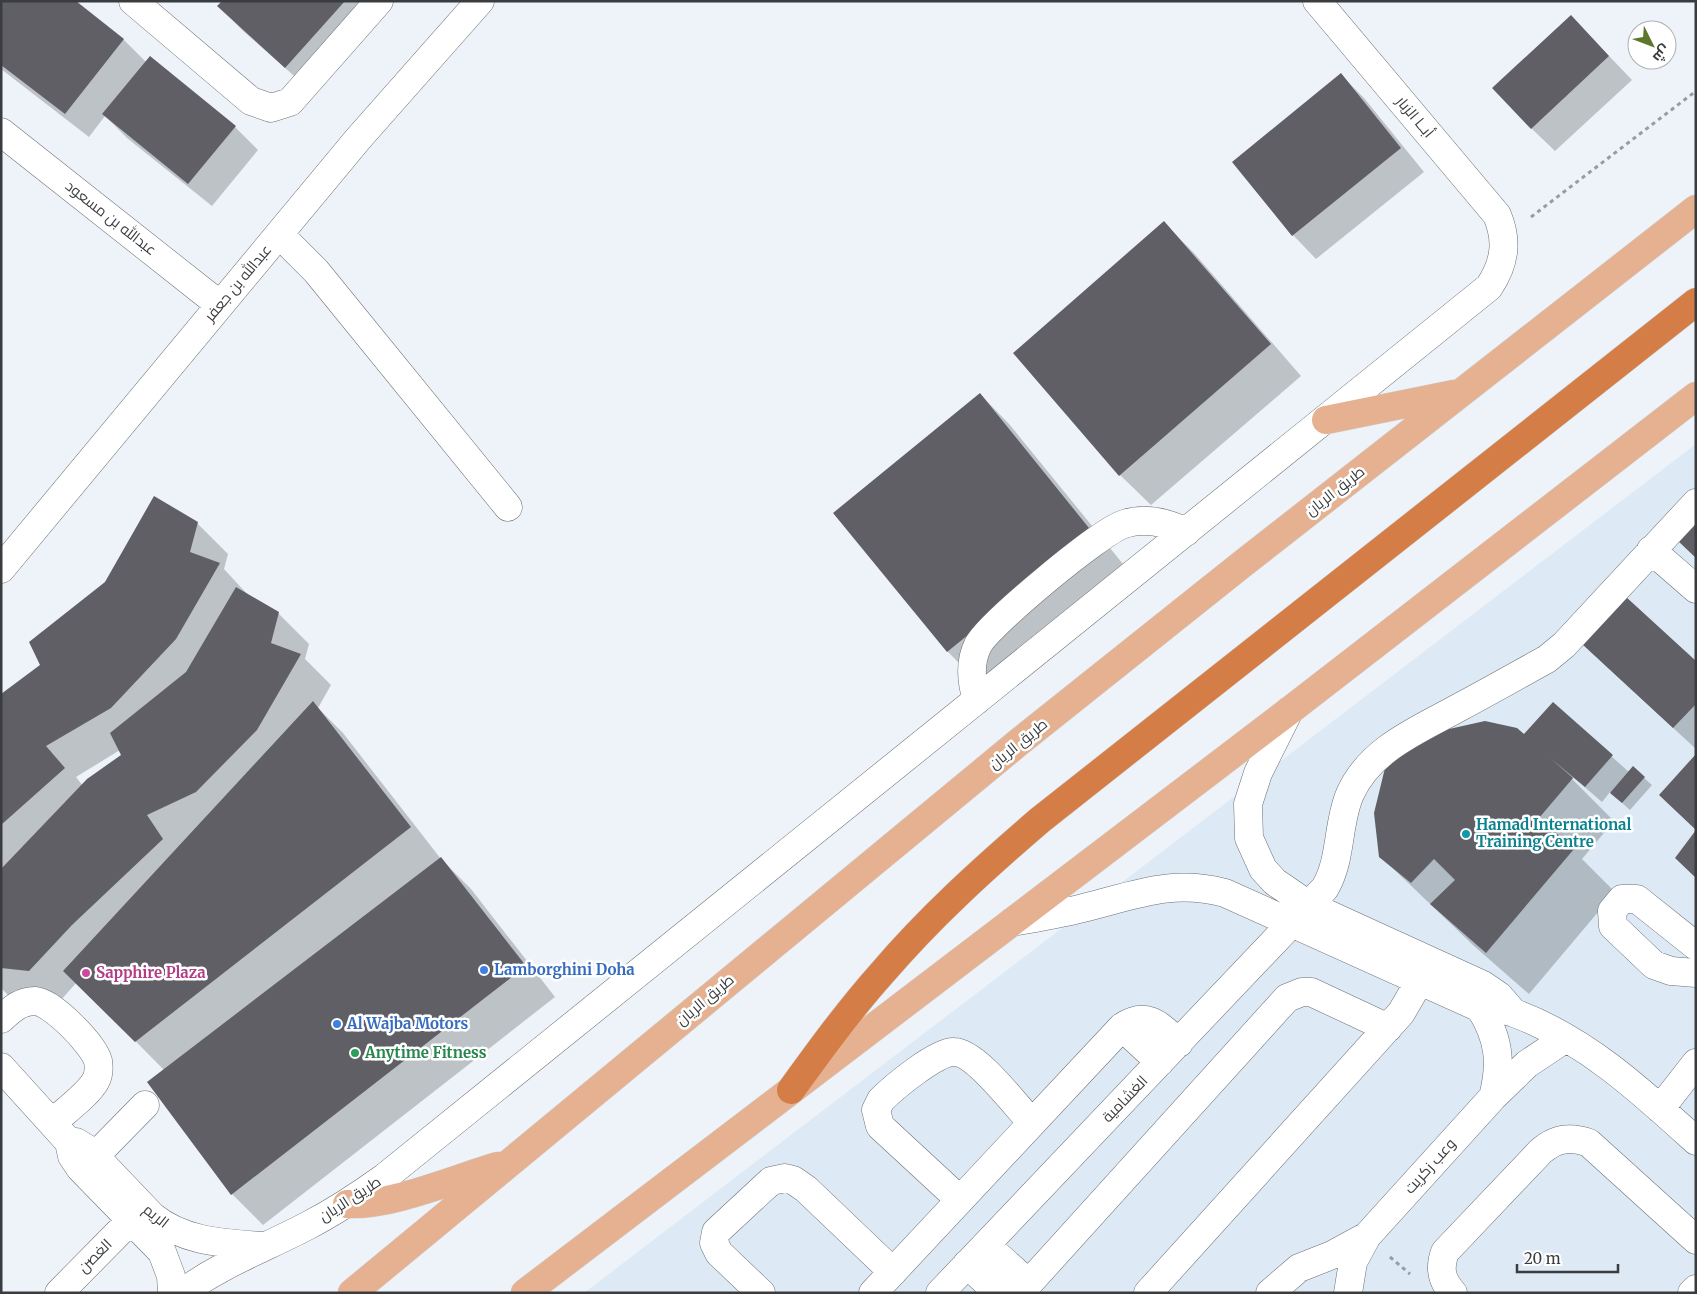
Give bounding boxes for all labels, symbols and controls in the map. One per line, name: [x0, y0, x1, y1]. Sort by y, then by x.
north arrow: [1627, 20, 1677, 70]
text: ش: [1649, 41, 1674, 66]
street label: أبــا الزبار: [1392, 91, 1438, 141]
street label: عبدالله بن مسعود: [61, 176, 161, 260]
street label: عبدالله بن جعفر: [199, 240, 276, 326]
street label: طريق الريان: [1301, 462, 1369, 520]
street label: طريق الريان: [984, 714, 1052, 774]
place label: Hamad International Training Centre: [1476, 815, 1632, 851]
marker: Hamad International Training Centre: [1460, 828, 1472, 840]
place label: Lamborghini Doha: [494, 960, 635, 979]
place label: Sapphire Plaza: [96, 963, 206, 982]
marker: Lamborghini Doha: [478, 964, 490, 976]
marker: Sapphire Plaza: [80, 967, 92, 979]
street label: طريق الريان: [672, 970, 738, 1030]
place label: Al Wajba Motors: [346, 1014, 469, 1033]
marker: Al Wajba Motors: [331, 1018, 343, 1030]
place label: Anytime Fitness: [364, 1043, 487, 1062]
marker: Anytime Fitness: [349, 1047, 361, 1059]
street label: الغشامية: [1098, 1071, 1152, 1126]
street label: وعب زكريت: [1400, 1134, 1459, 1197]
street label: طريق الريان: [315, 1172, 385, 1226]
street label: الريم: [139, 1199, 173, 1233]
street label: الغصن: [74, 1235, 116, 1277]
scale bar: [1517, 1242, 1618, 1274]
text: 20 m: [1524, 1249, 1561, 1268]

